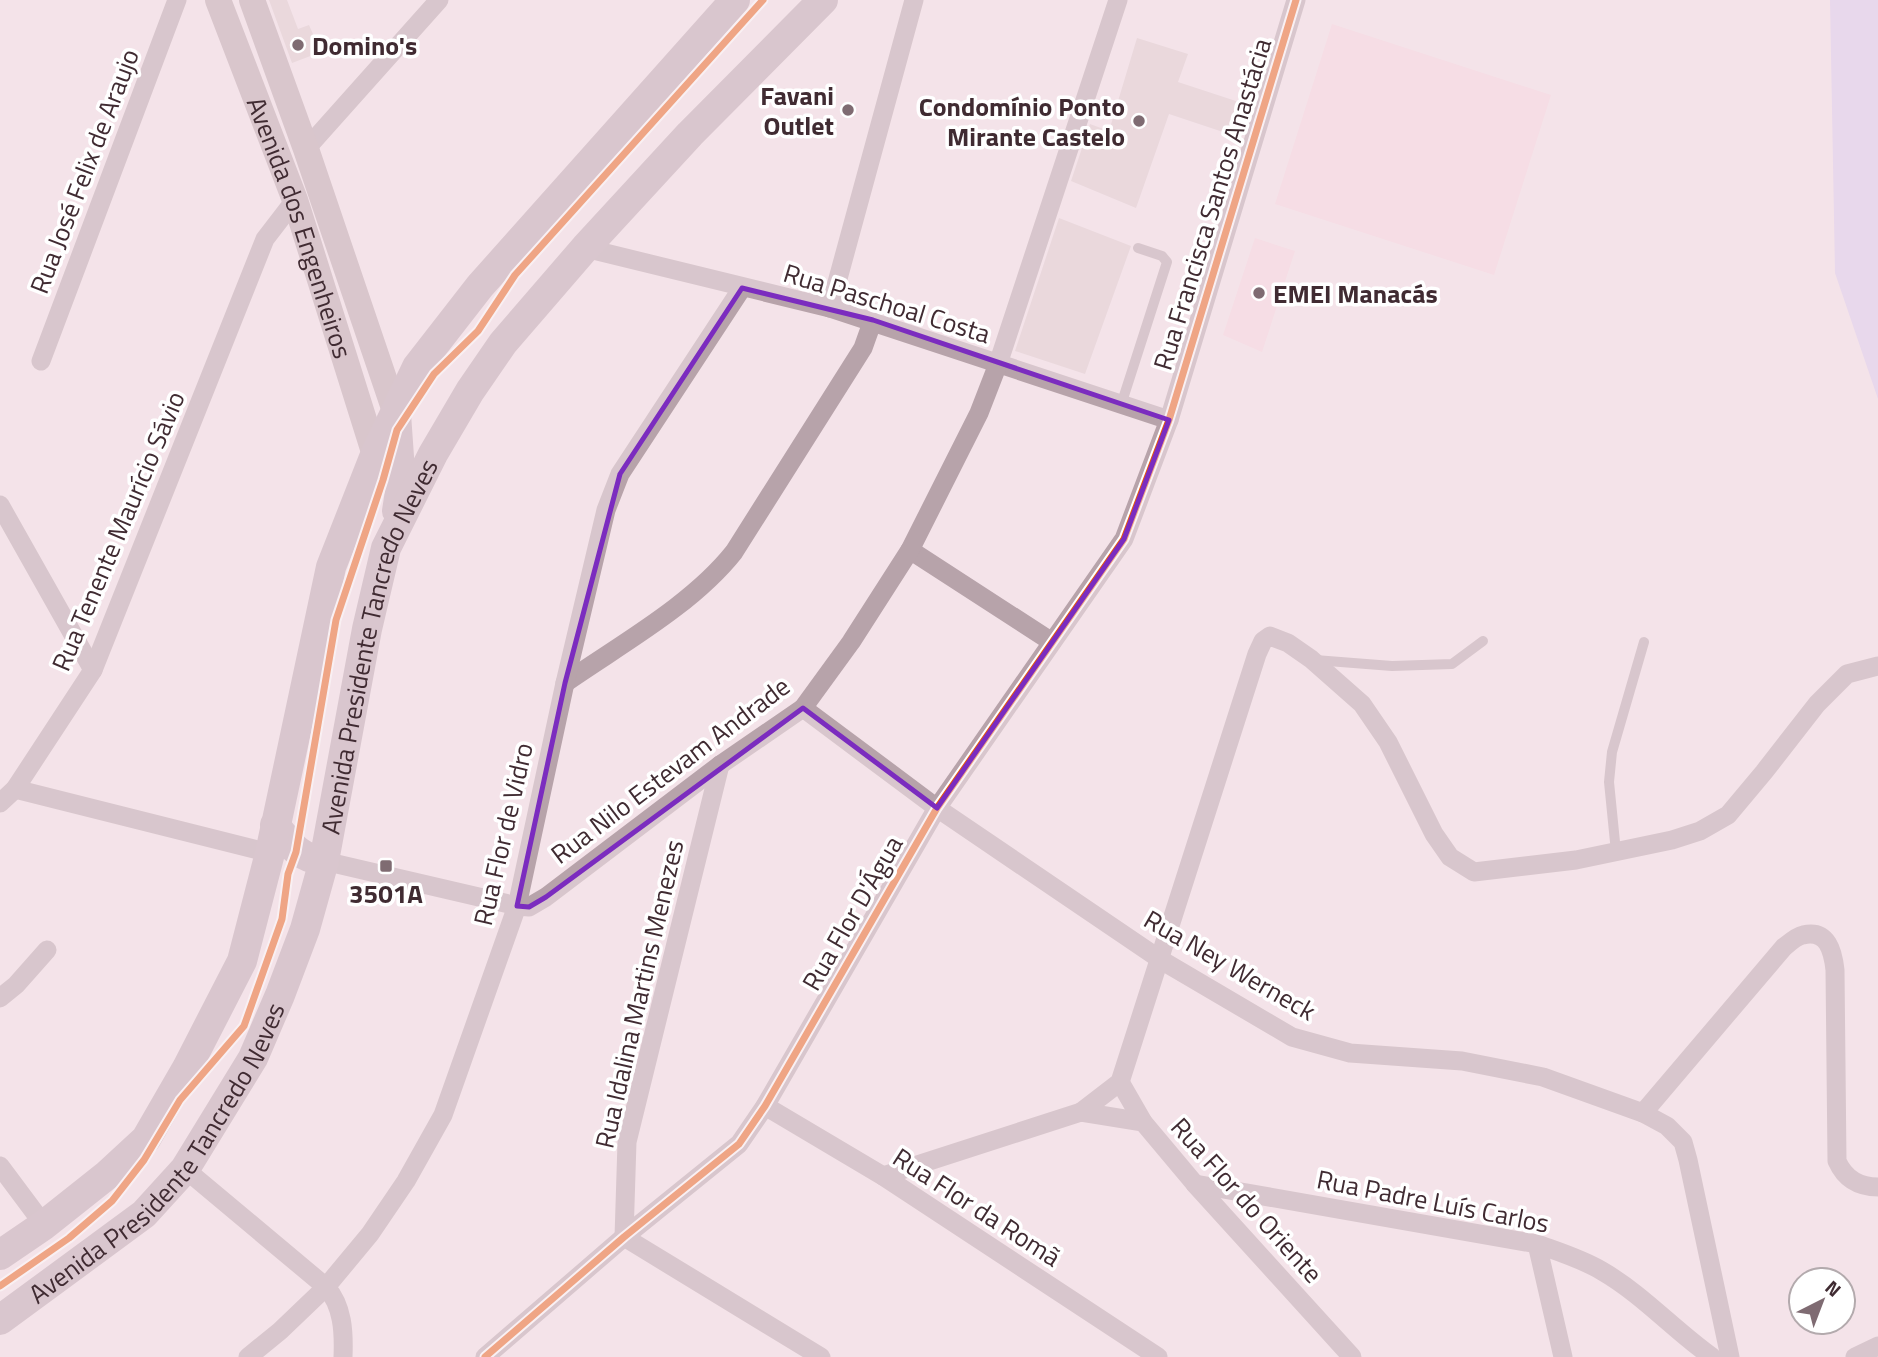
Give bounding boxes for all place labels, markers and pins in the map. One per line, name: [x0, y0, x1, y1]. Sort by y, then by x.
place label: Domino's: [312, 26, 417, 65]
marker: Domino's: [290, 37, 306, 53]
place label: Favani Outlet: [760, 76, 834, 145]
place label: Condomínio Ponto Mirante Castelo: [919, 87, 1125, 156]
marker: Favani Outlet: [840, 102, 856, 118]
marker: Condomínio Ponto Mirante Castelo: [1131, 113, 1147, 129]
place label: EMEI Manacás: [1273, 274, 1438, 313]
marker: EMEI Manacás: [1251, 285, 1267, 301]
marker: 3501A: [378, 858, 394, 874]
place label: 3501A: [349, 874, 423, 913]

